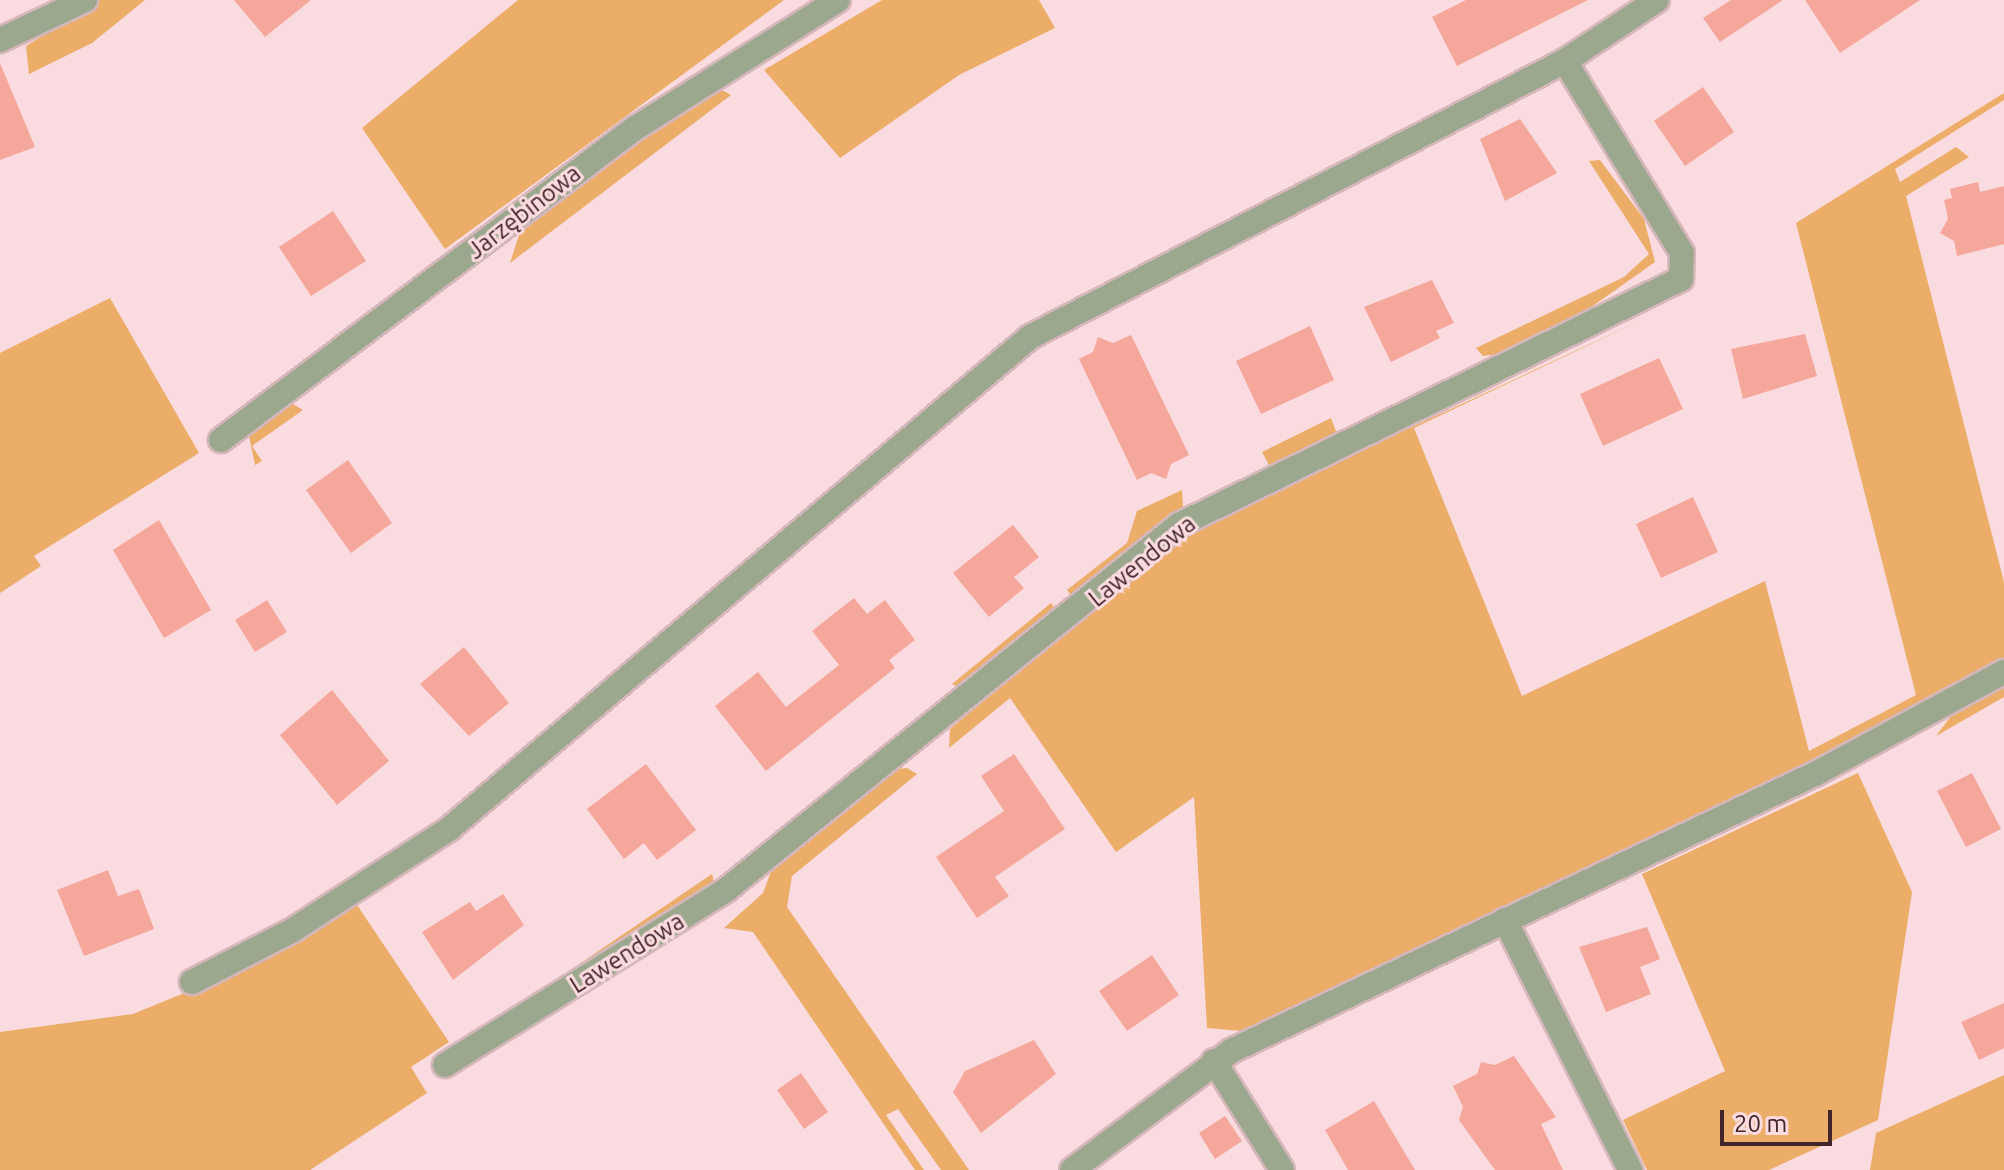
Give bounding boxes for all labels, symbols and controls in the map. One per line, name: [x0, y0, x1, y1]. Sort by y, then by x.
street label: Jarzębinowa: [462, 159, 586, 265]
street label: Lawendowa: [1083, 509, 1201, 613]
street label: Lawendowa: [565, 907, 689, 999]
scale bar: [1724, 1094, 1836, 1144]
text: 20 m: [1734, 1110, 1787, 1137]

